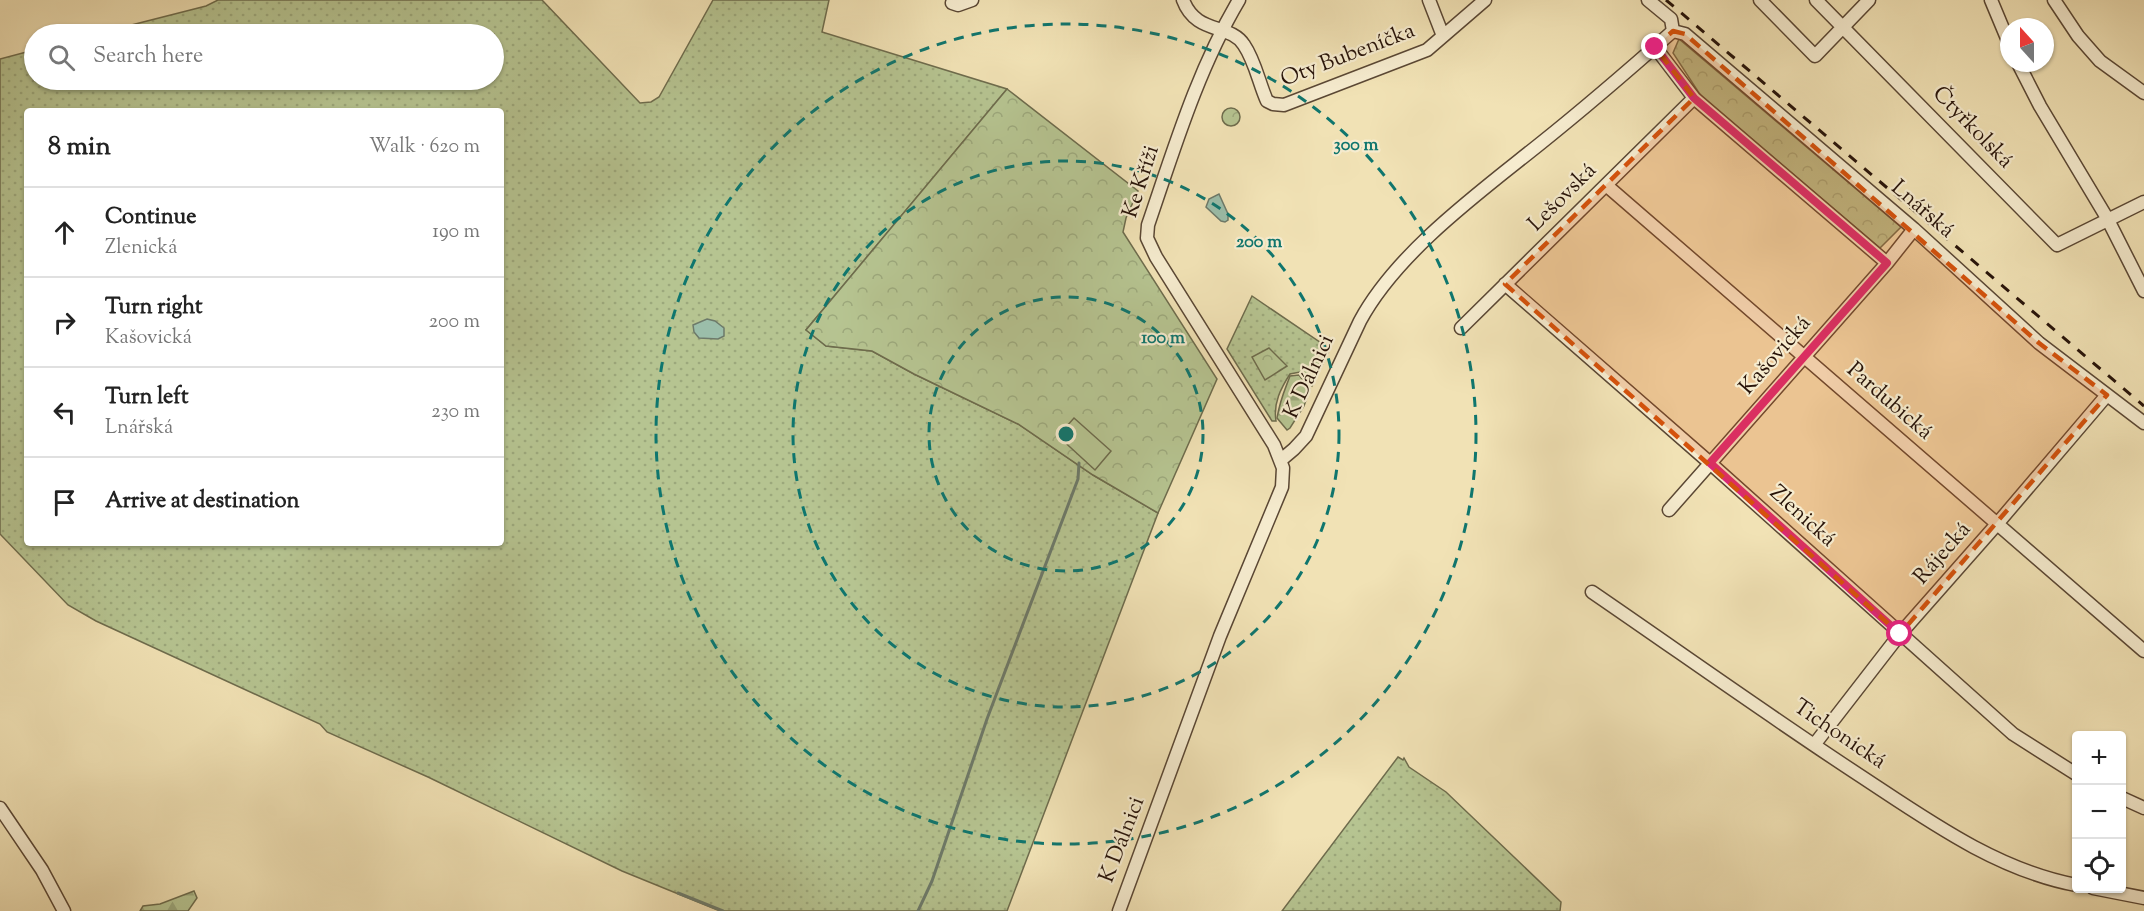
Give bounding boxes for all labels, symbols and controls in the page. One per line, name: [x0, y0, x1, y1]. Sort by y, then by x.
street label: Oty Bubeníčka: [1276, 16, 1420, 96]
north arrow: [2000, 18, 2054, 72]
search box: [24, 24, 504, 90]
route end: [1641, 33, 1667, 59]
icon: search: [45, 41, 78, 74]
text: Search here: [93, 41, 203, 73]
street label: Čtyřkolská: [1924, 79, 2021, 177]
text: 8 min: [48, 129, 111, 166]
text: Walk · 620 m: [369, 133, 480, 162]
text: 300 m: [1334, 133, 1379, 159]
street label: Ke Kříži: [1115, 142, 1169, 222]
street label: Lešovská: [1521, 156, 1605, 240]
street label: Lnářská: [1883, 173, 1961, 247]
text: Continue: [105, 202, 196, 234]
icon: ahead: [48, 216, 81, 249]
text: 190 m: [432, 218, 480, 247]
text: 200 m: [1236, 230, 1282, 256]
text: Zlenická: [105, 234, 177, 263]
text: Turn right: [105, 292, 202, 324]
icon: right: [48, 306, 81, 339]
text: 200 m: [429, 308, 480, 337]
street label: Kašovická: [1733, 309, 1819, 403]
text: Kašovická: [105, 324, 192, 353]
text: 100 m: [1141, 326, 1185, 352]
street label: K Dálnici: [1277, 330, 1343, 424]
street label: Pardubická: [1839, 355, 1939, 449]
text: Turn left: [105, 382, 188, 414]
icon: left: [48, 396, 81, 429]
text: 230 m: [431, 398, 480, 427]
text: Lnářská: [105, 414, 173, 443]
centre of rings: [1056, 424, 1076, 444]
street label: Zlenická: [1762, 478, 1842, 556]
icon: arrive: [48, 486, 81, 519]
text: Arrive at destination: [105, 486, 300, 518]
street label: Rájecká: [1907, 516, 1979, 592]
route start: [1886, 620, 1912, 646]
street label: Tichonická: [1786, 692, 1892, 778]
map controls: [2072, 731, 2126, 893]
button: +: [2072, 731, 2126, 785]
button: −: [2072, 785, 2126, 839]
street label: K Dálnici: [1092, 792, 1154, 888]
button: locate: [2072, 839, 2126, 893]

